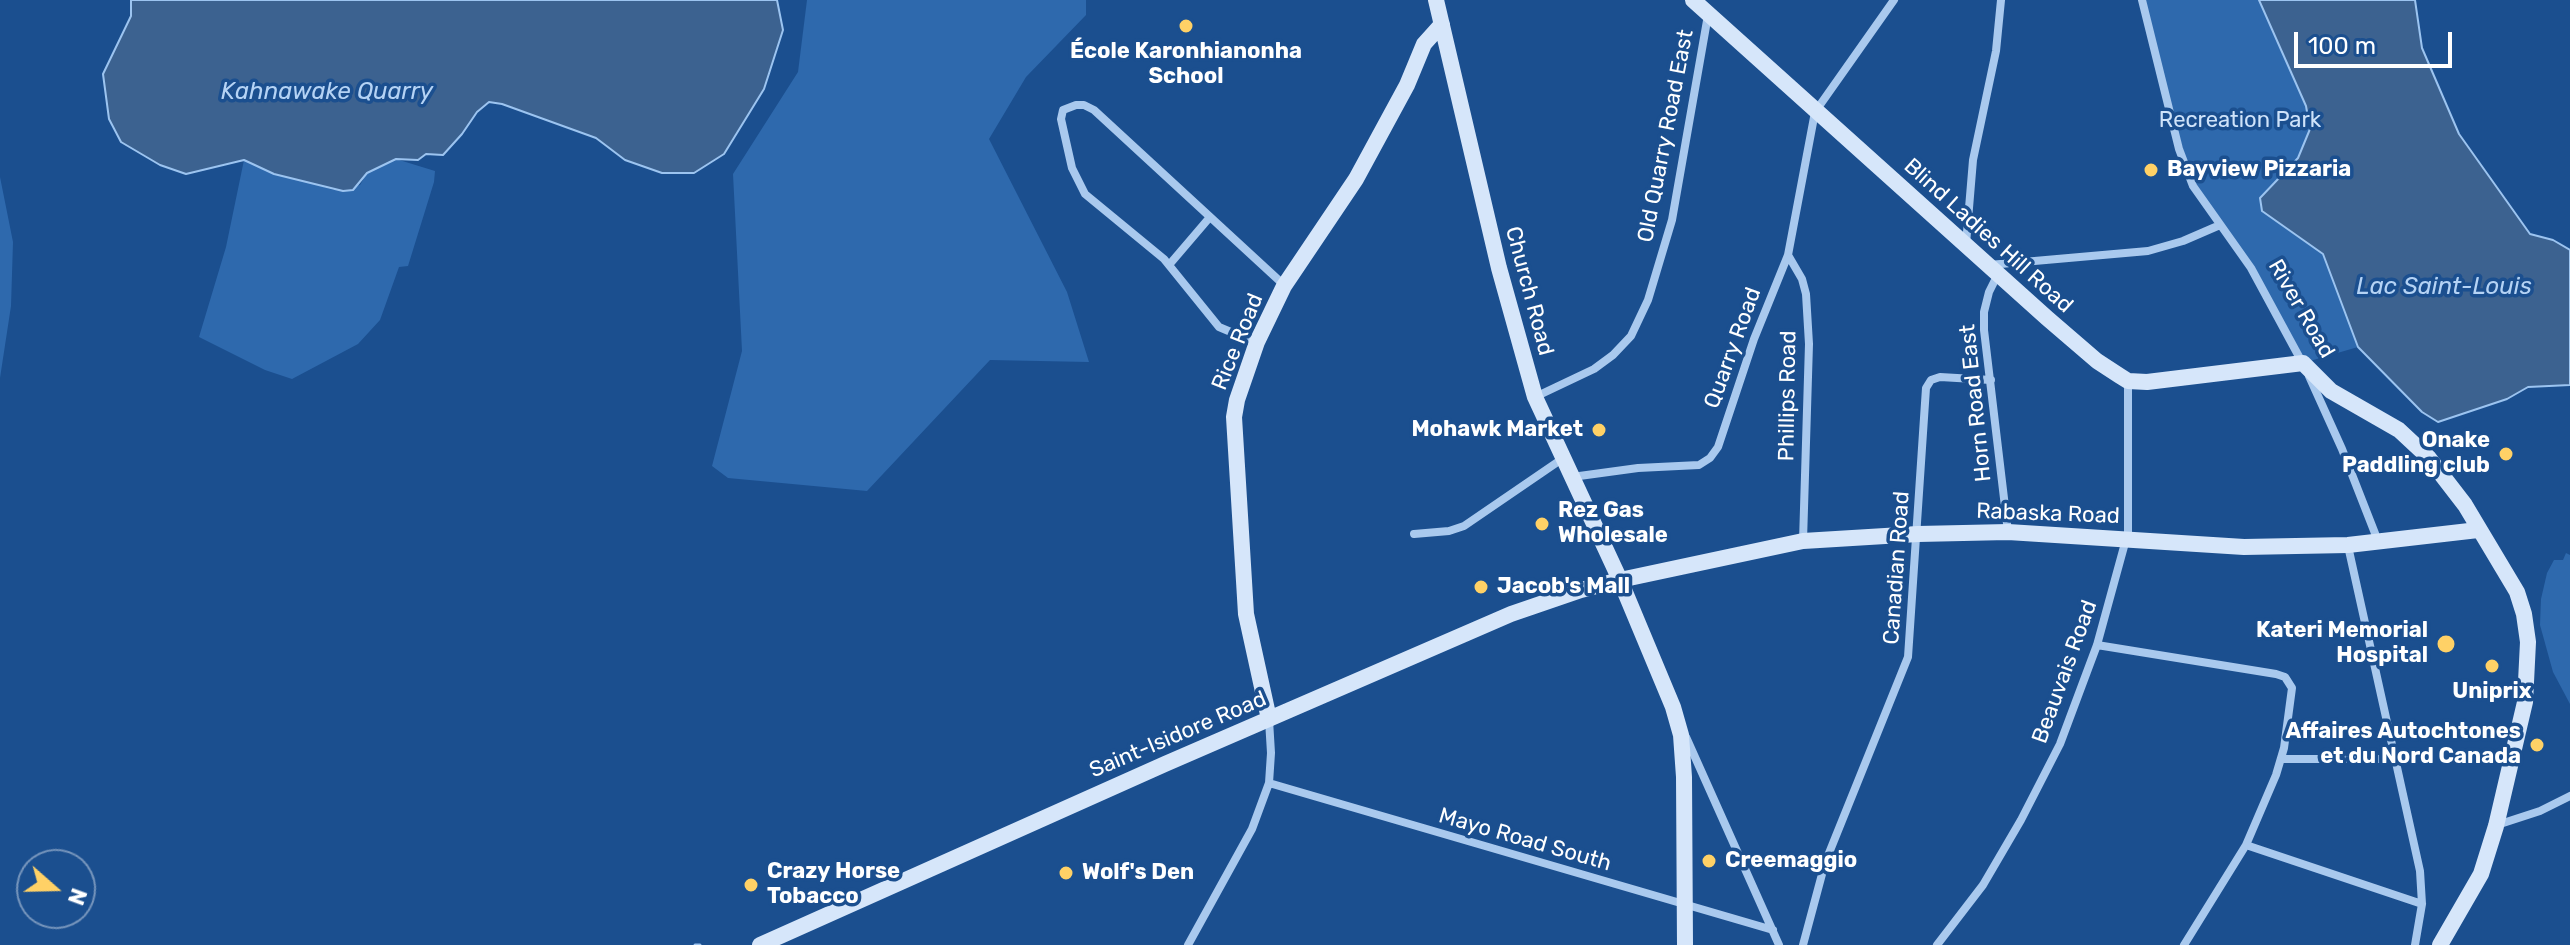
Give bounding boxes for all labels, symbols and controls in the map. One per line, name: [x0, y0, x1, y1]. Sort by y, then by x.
scale bar: [2298, 16, 2456, 66]
marker: École Karonhianonha School: [1177, 17, 1195, 35]
street label: Old Quarry Road East: [1632, 27, 1700, 245]
text: 100 m: [2308, 32, 2376, 60]
place label: École Karonhianonha School: [1070, 39, 1302, 90]
water label: Kahnawake Quarry: [221, 78, 433, 106]
park label: Recreation Park: [2159, 108, 2321, 134]
street label: Blind Ladies Hill Road: [1898, 153, 2078, 319]
place label: Bayview Pizzaria: [2167, 157, 2351, 183]
marker: Bayview Pizzaria: [2142, 161, 2160, 179]
street label: Church Road: [1499, 224, 1559, 358]
street label: River Road: [2262, 255, 2340, 363]
water label: Lac Saint-Louis: [2356, 273, 2532, 301]
street label: Quarry Road: [1699, 284, 1767, 412]
street label: Rice Road: [1207, 290, 1269, 394]
street label: Horn Road East: [1955, 323, 1997, 483]
street label: Phillips Road: [1774, 330, 1802, 462]
place label: Mohawk Market: [1411, 417, 1583, 443]
marker: Mohawk Market: [1590, 421, 1608, 439]
place label: Onake Paddling club: [2342, 428, 2490, 480]
marker: Onake Paddling club: [2497, 445, 2515, 463]
street label: Canadian Road: [1878, 490, 1916, 646]
place label: Rez Gas Wholesale: [1558, 498, 1668, 550]
street label: Rabaska Road: [1976, 498, 2120, 530]
marker: Rez Gas Wholesale: [1533, 515, 1551, 533]
place label: Jacob's Mall: [1497, 574, 1630, 600]
marker: Jacob's Mall: [1472, 578, 1490, 596]
street label: Beauvais Road: [2027, 597, 2103, 747]
place label: Kateri Memorial Hospital: [2256, 618, 2428, 670]
marker: Kateri Memorial Hospital: [2435, 633, 2457, 655]
marker: Uniprix: [2483, 657, 2501, 675]
place label: Uniprix: [2452, 679, 2532, 705]
street label: Saint-Isidore Road: [1086, 686, 1270, 784]
place label: Affaires Autochtones et du Nord Canada: [2285, 719, 2521, 770]
marker: Affaires Autochtones et du Nord Canada: [2528, 736, 2546, 754]
street label: Mayo Road South: [1436, 803, 1614, 877]
place label: Creemaggio: [1725, 848, 1857, 874]
north arrow: [16, 849, 96, 929]
marker: Creemaggio: [1700, 852, 1718, 870]
place label: Crazy Horse Tobacco: [767, 859, 900, 910]
place label: Wolf's Den: [1082, 860, 1194, 886]
marker: Wolf's Den: [1057, 864, 1075, 882]
marker: Crazy Horse Tobacco: [742, 876, 760, 894]
text: N: [62, 885, 93, 909]

